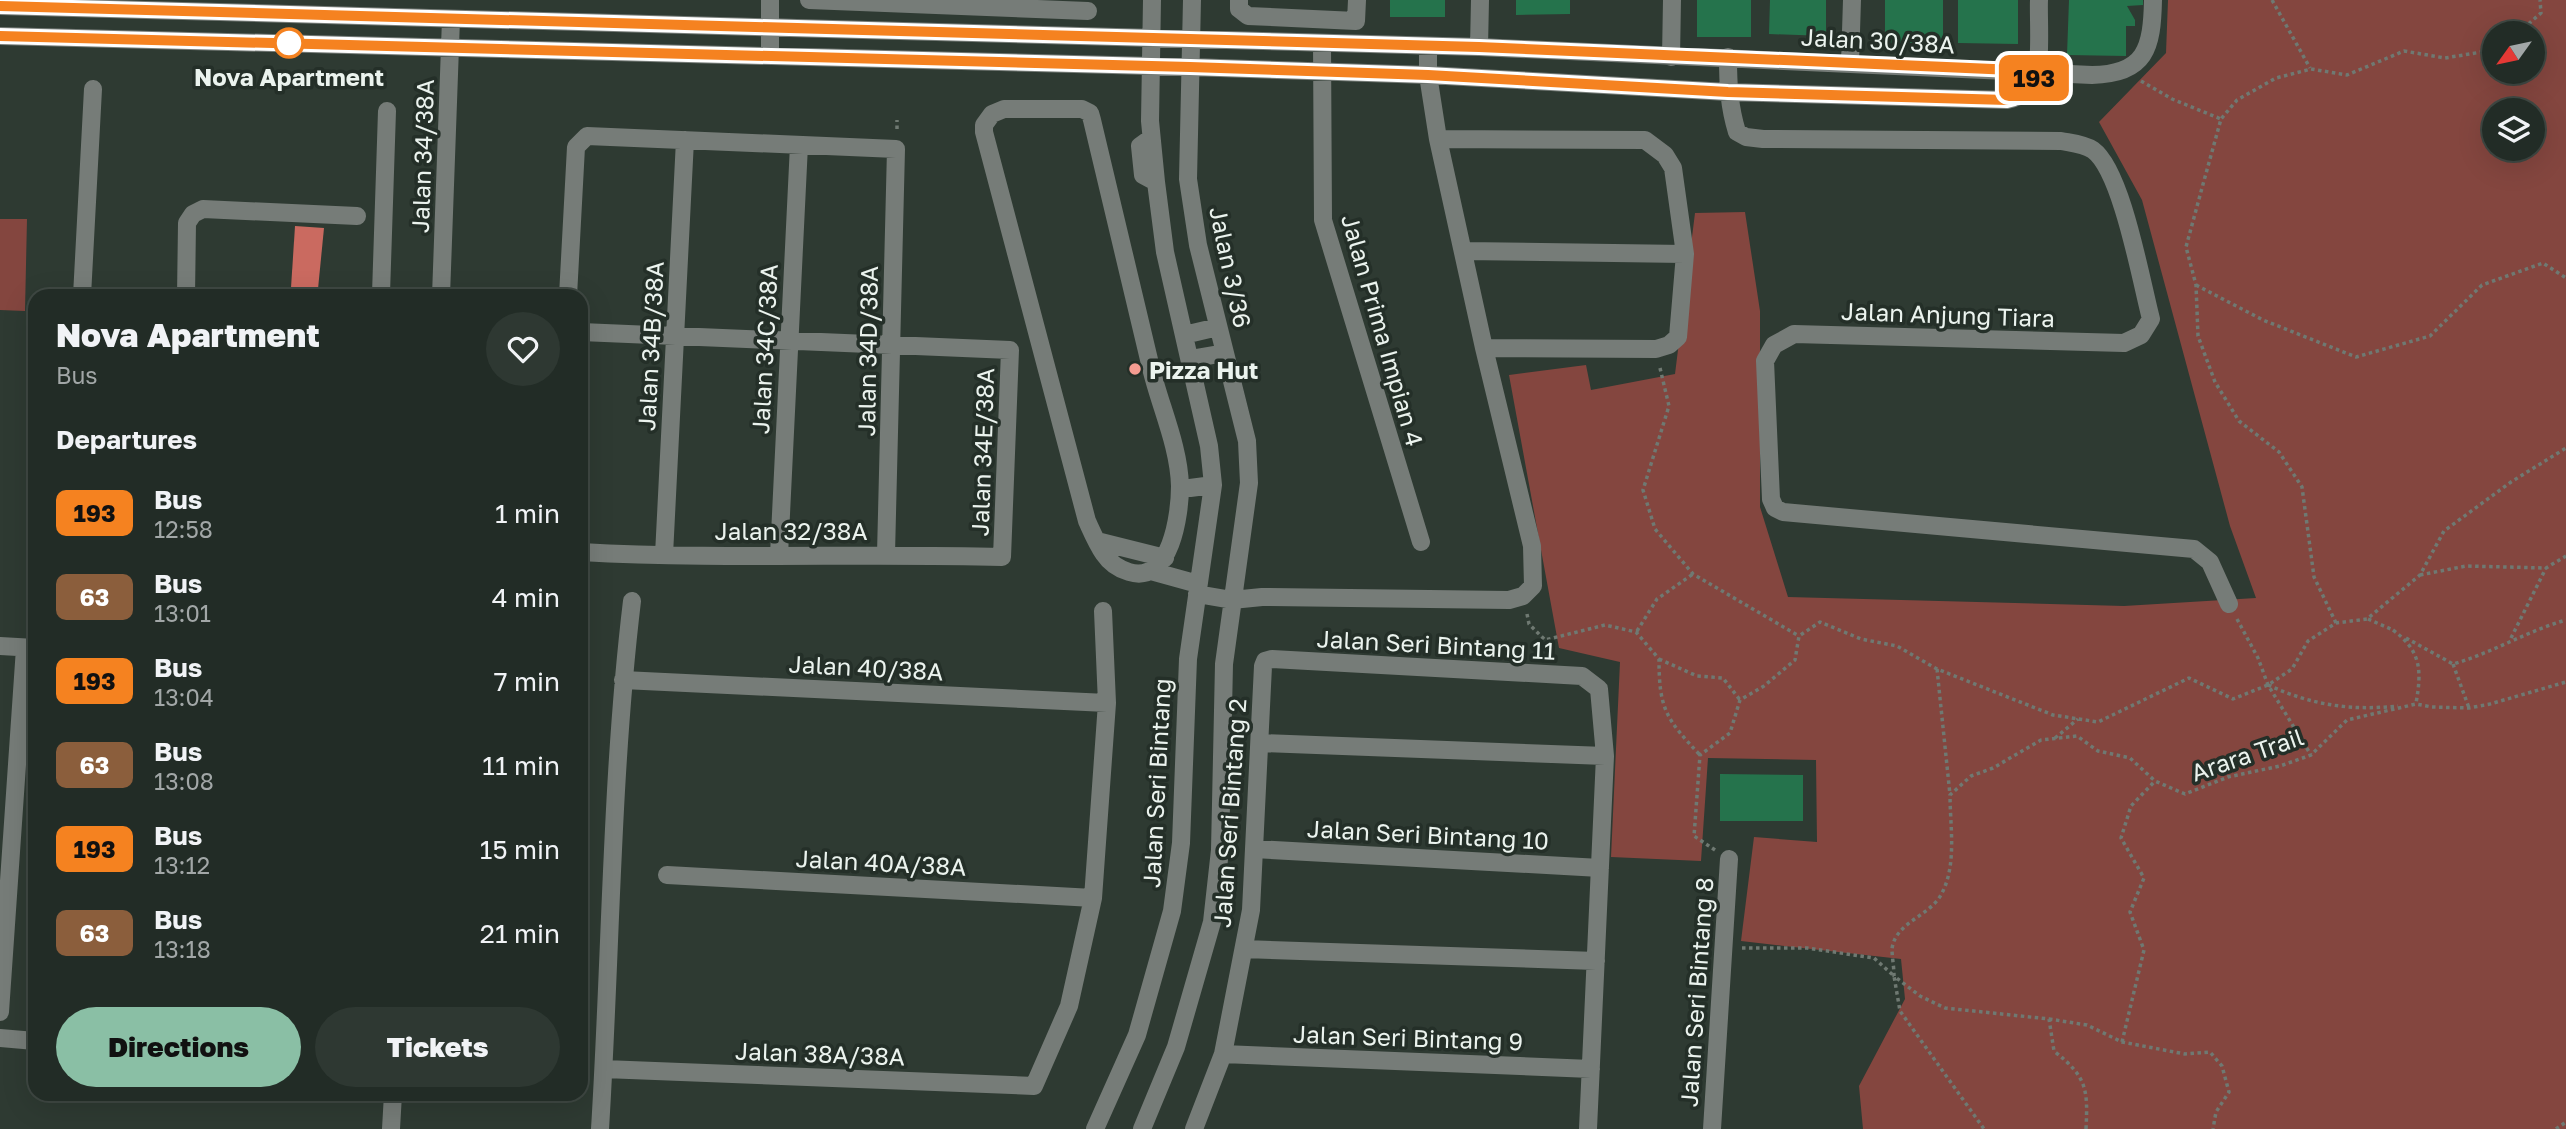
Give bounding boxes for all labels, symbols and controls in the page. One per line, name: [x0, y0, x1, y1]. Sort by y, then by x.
street label: Jalan 30/38A: [1800, 21, 1956, 59]
north arrow: [2482, 21, 2544, 84]
map controls: [2482, 21, 2545, 161]
marker: Nova Apartment: [274, 28, 304, 58]
line badge: 193: [1994, 55, 2074, 101]
place label: Nova Apartment: [194, 62, 384, 91]
text: 193: [2013, 63, 2055, 92]
street label: Jalan 34/38A: [405, 79, 439, 233]
button: layers: [2482, 98, 2545, 161]
street label: Jalan 3/36: [1204, 204, 1258, 330]
street label: Jalan Prima Impian 4: [1336, 211, 1430, 449]
street label: Jalan 34B/38A: [631, 260, 669, 432]
street label: Jalan 34C/38A: [745, 263, 783, 435]
street label: Jalan 34D/38A: [851, 265, 883, 437]
street label: Jalan Anjung Tiara: [1841, 296, 2055, 332]
button: heart: [486, 312, 560, 386]
text: Nova Apartment: [56, 315, 320, 354]
place label: Pizza Hut: [1149, 355, 1258, 384]
text: Bus: [56, 361, 98, 389]
marker: Pizza Hut: [1127, 361, 1143, 377]
street label: Jalan 34E/38A: [965, 367, 999, 537]
text: Departures: [56, 424, 197, 455]
text: Bus: [154, 484, 202, 515]
text: 193: [73, 498, 116, 527]
text: 1 min: [495, 498, 560, 529]
text: 12:58: [154, 515, 213, 543]
street label: Jalan 32/38A: [714, 516, 868, 545]
text: Bus: [154, 568, 202, 599]
text: 63: [80, 582, 109, 611]
text: 4 min: [492, 582, 560, 613]
text: 13:01: [154, 599, 211, 627]
street label: Jalan Seri Bintang 11: [1316, 623, 1556, 665]
street label: Jalan 40/38A: [788, 648, 944, 686]
text: Bus: [154, 652, 202, 683]
text: 193: [73, 666, 116, 695]
text: 7 min: [494, 666, 560, 697]
street label: Jalan Seri Bintang: [1136, 678, 1176, 888]
text: 13:04: [154, 683, 214, 711]
street label: Jalan Seri Bintang 2: [1207, 697, 1251, 929]
street label: Arara Trail: [2187, 721, 2307, 787]
text: Bus: [154, 736, 202, 767]
text: 63: [80, 750, 109, 779]
text: 11 min: [482, 750, 560, 781]
text: 13:08: [154, 767, 214, 795]
street label: Jalan Seri Bintang 10: [1306, 813, 1550, 855]
text: Bus: [154, 820, 202, 851]
text: 193: [73, 834, 116, 863]
text: 15 min: [480, 834, 560, 865]
street label: Jalan 40A/38A: [795, 843, 967, 881]
text: 13:12: [154, 851, 210, 879]
street label: Jalan Seri Bintang 8: [1674, 876, 1718, 1108]
text: Bus: [154, 904, 202, 935]
text: 63: [80, 918, 109, 947]
text: 21 min: [480, 918, 560, 949]
text: 13:18: [154, 935, 211, 963]
button: Directions: [56, 1007, 301, 1087]
button: Tickets: [315, 1007, 560, 1087]
street label: Jalan Seri Bintang 9: [1292, 1018, 1524, 1056]
street label: Jalan 38A/38A: [735, 1036, 905, 1070]

